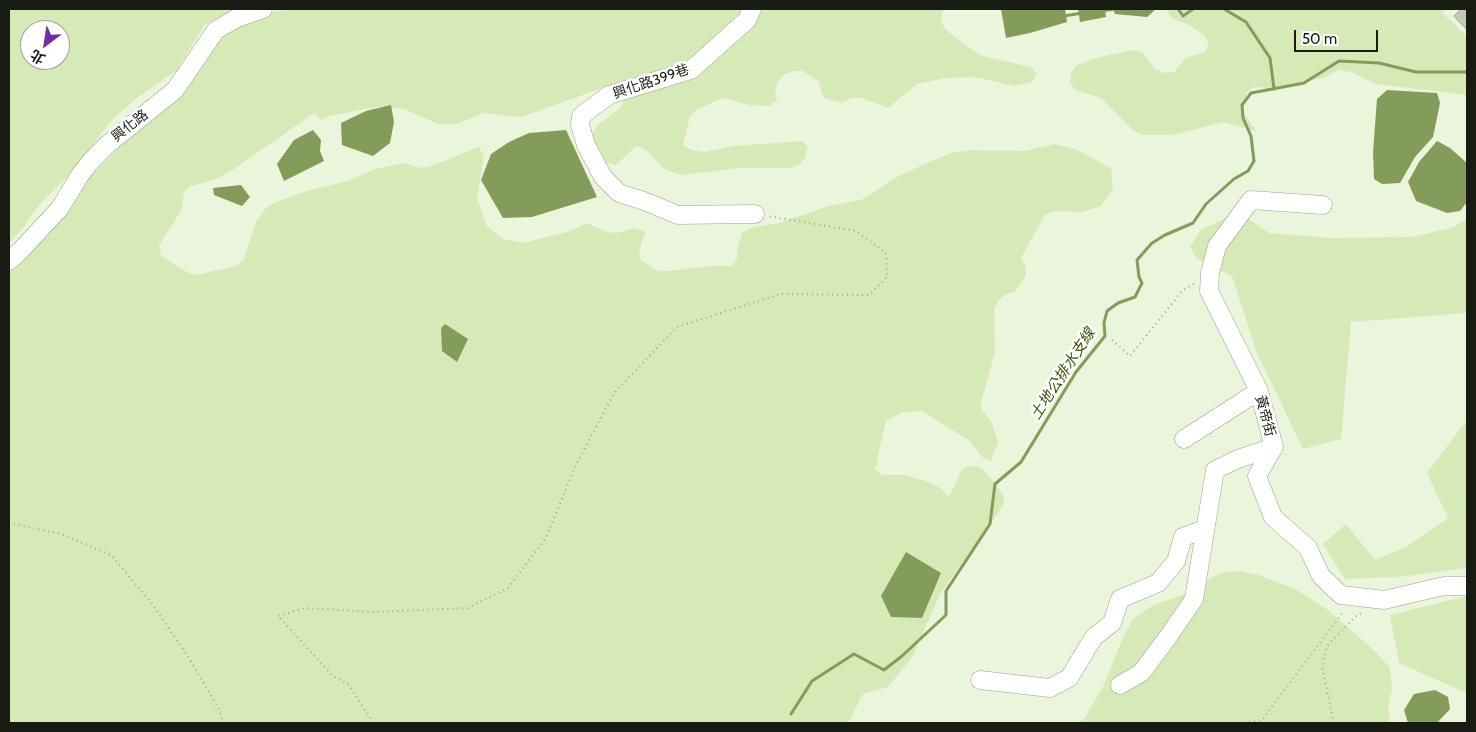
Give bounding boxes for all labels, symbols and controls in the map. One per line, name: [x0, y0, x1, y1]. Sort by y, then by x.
north arrow: [20, 20, 70, 70]
scale bar: [1296, 20, 1380, 52]
text: 50 m: [1302, 30, 1337, 48]
text: 北: [27, 46, 48, 68]
street label: 興化路399巷: [611, 61, 691, 103]
street label: 興化路: [108, 106, 152, 146]
water label: 土地公排水支線: [1027, 325, 1099, 423]
street label: 黃帝街: [1251, 394, 1279, 438]

